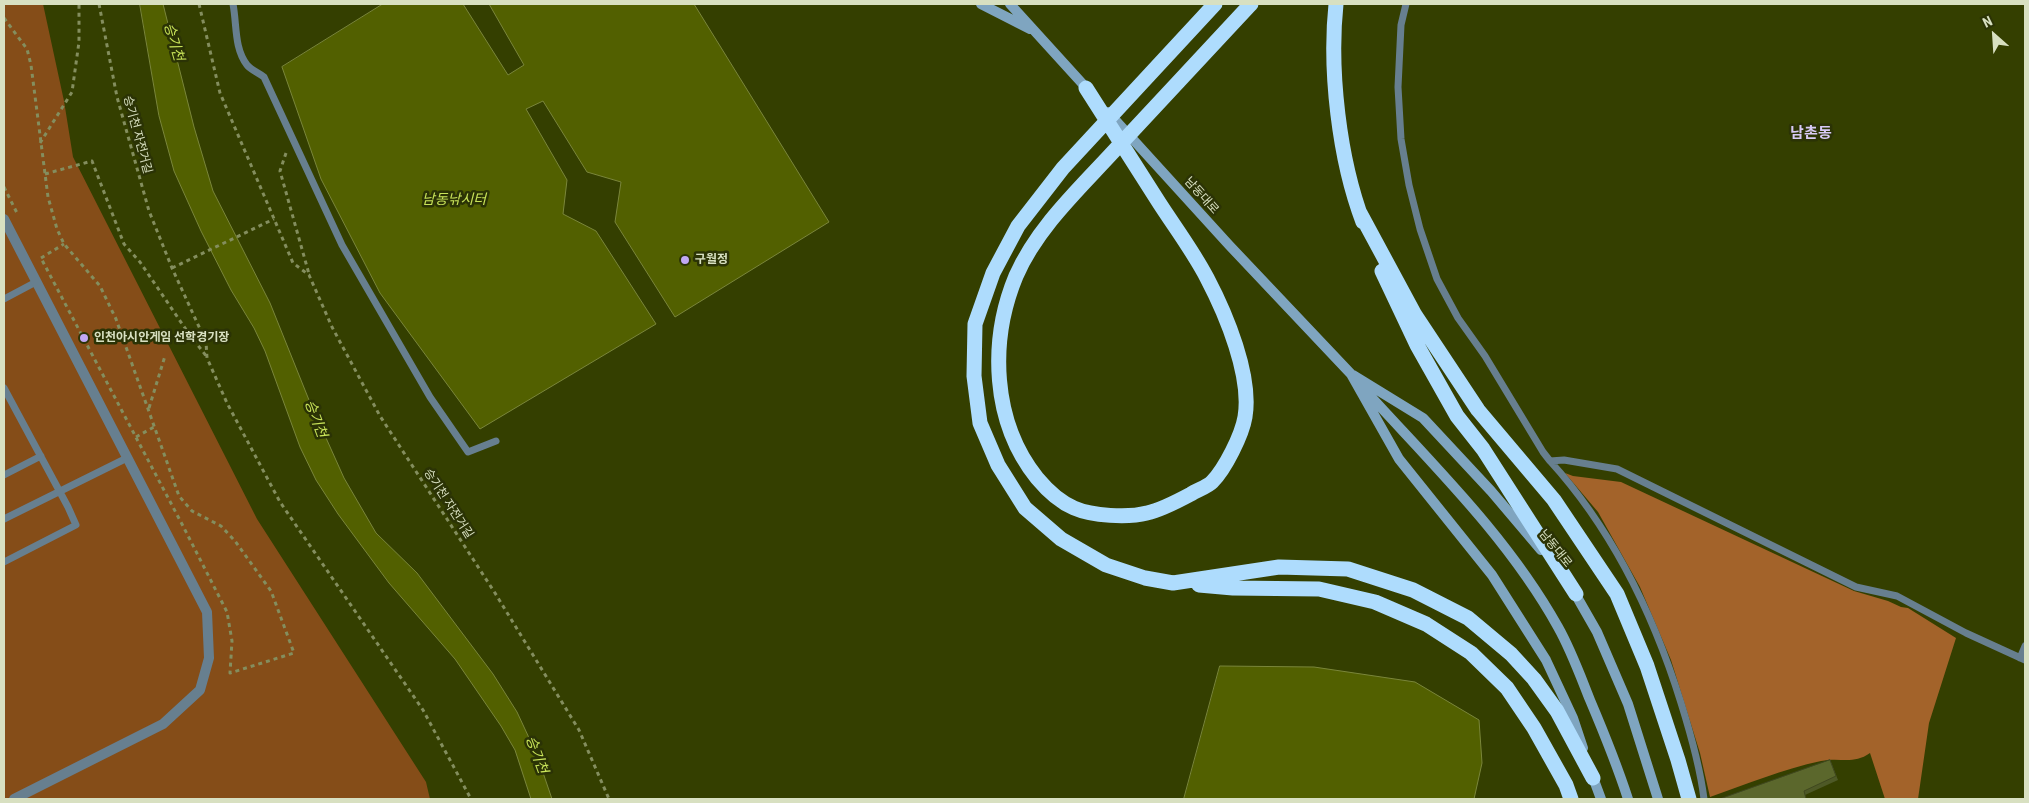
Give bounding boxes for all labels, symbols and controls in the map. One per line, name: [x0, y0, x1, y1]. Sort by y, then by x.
north arrow: [1969, 10, 2019, 60]
text: N: [1980, 12, 1995, 31]
water label: 승기천: [160, 21, 186, 63]
street label: 승기천 자전거길: [120, 94, 154, 176]
district label: 남촌동: [1790, 125, 1832, 143]
street label: 남동대로: [1181, 175, 1221, 217]
water label: 남동낚시터: [422, 192, 486, 208]
place label: 구월정: [695, 253, 728, 267]
marker: 구월정: [679, 254, 691, 266]
place label: 인천아시안게임 선학경기장: [94, 331, 229, 345]
marker: 인천아시안게임 선학경기장: [78, 332, 90, 344]
water label: 승기천: [300, 398, 330, 440]
street label: 승기천 자전거길: [420, 467, 476, 541]
street label: 남동대로: [1536, 527, 1574, 571]
water label: 승기천: [521, 734, 551, 776]

